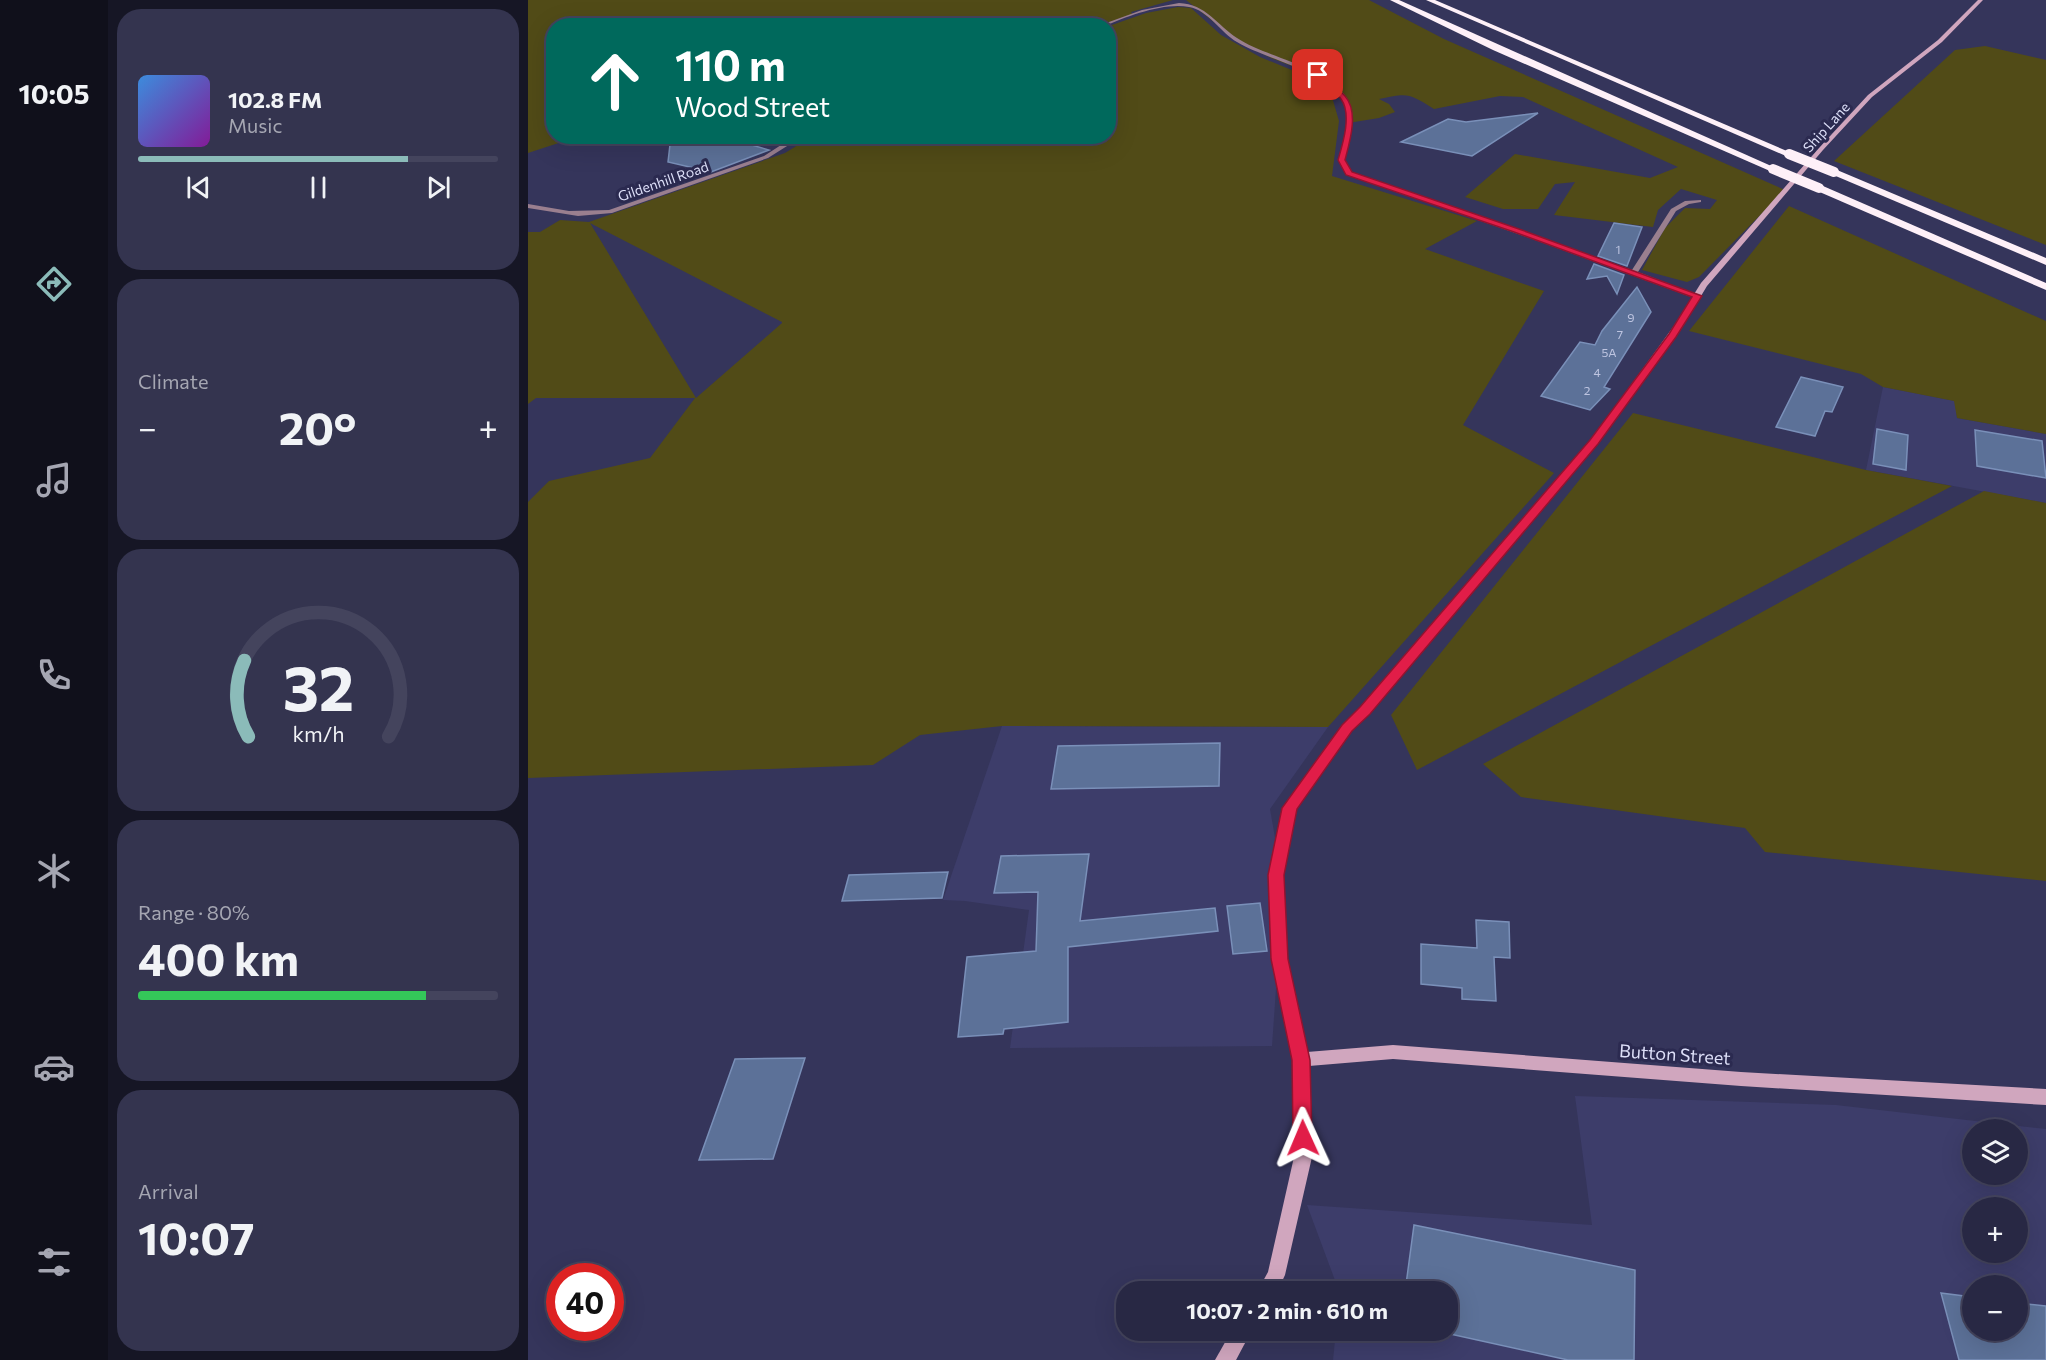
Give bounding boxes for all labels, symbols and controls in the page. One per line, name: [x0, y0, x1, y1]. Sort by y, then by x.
text: 110 m: [675, 38, 786, 90]
icon: ahead: [576, 42, 654, 120]
pin: [1292, 49, 1343, 100]
icon: arrive: [1301, 58, 1334, 91]
text: 10:05: [19, 77, 89, 110]
text: 102.8 FM: [228, 86, 322, 113]
text: Wood Street: [675, 90, 830, 123]
street label: Ship Lane: [1799, 98, 1853, 156]
text: Music: [228, 113, 282, 137]
street label: Gildenhill Road: [615, 157, 711, 205]
icon: previous: [182, 171, 215, 204]
icon: pause: [302, 171, 335, 204]
icon: next: [422, 171, 455, 204]
house number: 1: [1615, 242, 1621, 256]
icon: directions: [33, 263, 75, 305]
house number: 9: [1627, 310, 1635, 324]
house number: 7: [1617, 327, 1623, 341]
house number: 5A: [1602, 345, 1616, 359]
house number: 4: [1593, 365, 1601, 379]
text: Climate: [138, 369, 208, 393]
house number: 2: [1584, 383, 1591, 397]
text: 20°: [279, 399, 357, 454]
text: −: [138, 406, 157, 447]
text: +: [479, 406, 498, 447]
icon: music: [33, 459, 75, 501]
text: 32: [282, 648, 354, 724]
icon: phone: [33, 654, 75, 696]
text: km/h: [292, 720, 344, 746]
icon: climate: [33, 850, 75, 892]
text: Range · 80%: [138, 900, 250, 924]
text: 400 km: [138, 930, 299, 985]
street label: Button Street: [1619, 1039, 1731, 1069]
icon: car: [33, 1046, 75, 1088]
position arrow: [1271, 1106, 1335, 1170]
map controls: [1962, 1119, 2028, 1341]
button: layers: [1962, 1119, 2028, 1185]
text: Arrival: [138, 1179, 199, 1203]
button: +: [1962, 1197, 2028, 1263]
text: 10:07: [138, 1209, 254, 1264]
icon: filters: [33, 1241, 75, 1283]
speed limit sign: 40: [546, 1263, 624, 1341]
button: −: [1962, 1275, 2028, 1341]
text: 10:07 · 2 min · 610 m: [1186, 1297, 1388, 1324]

